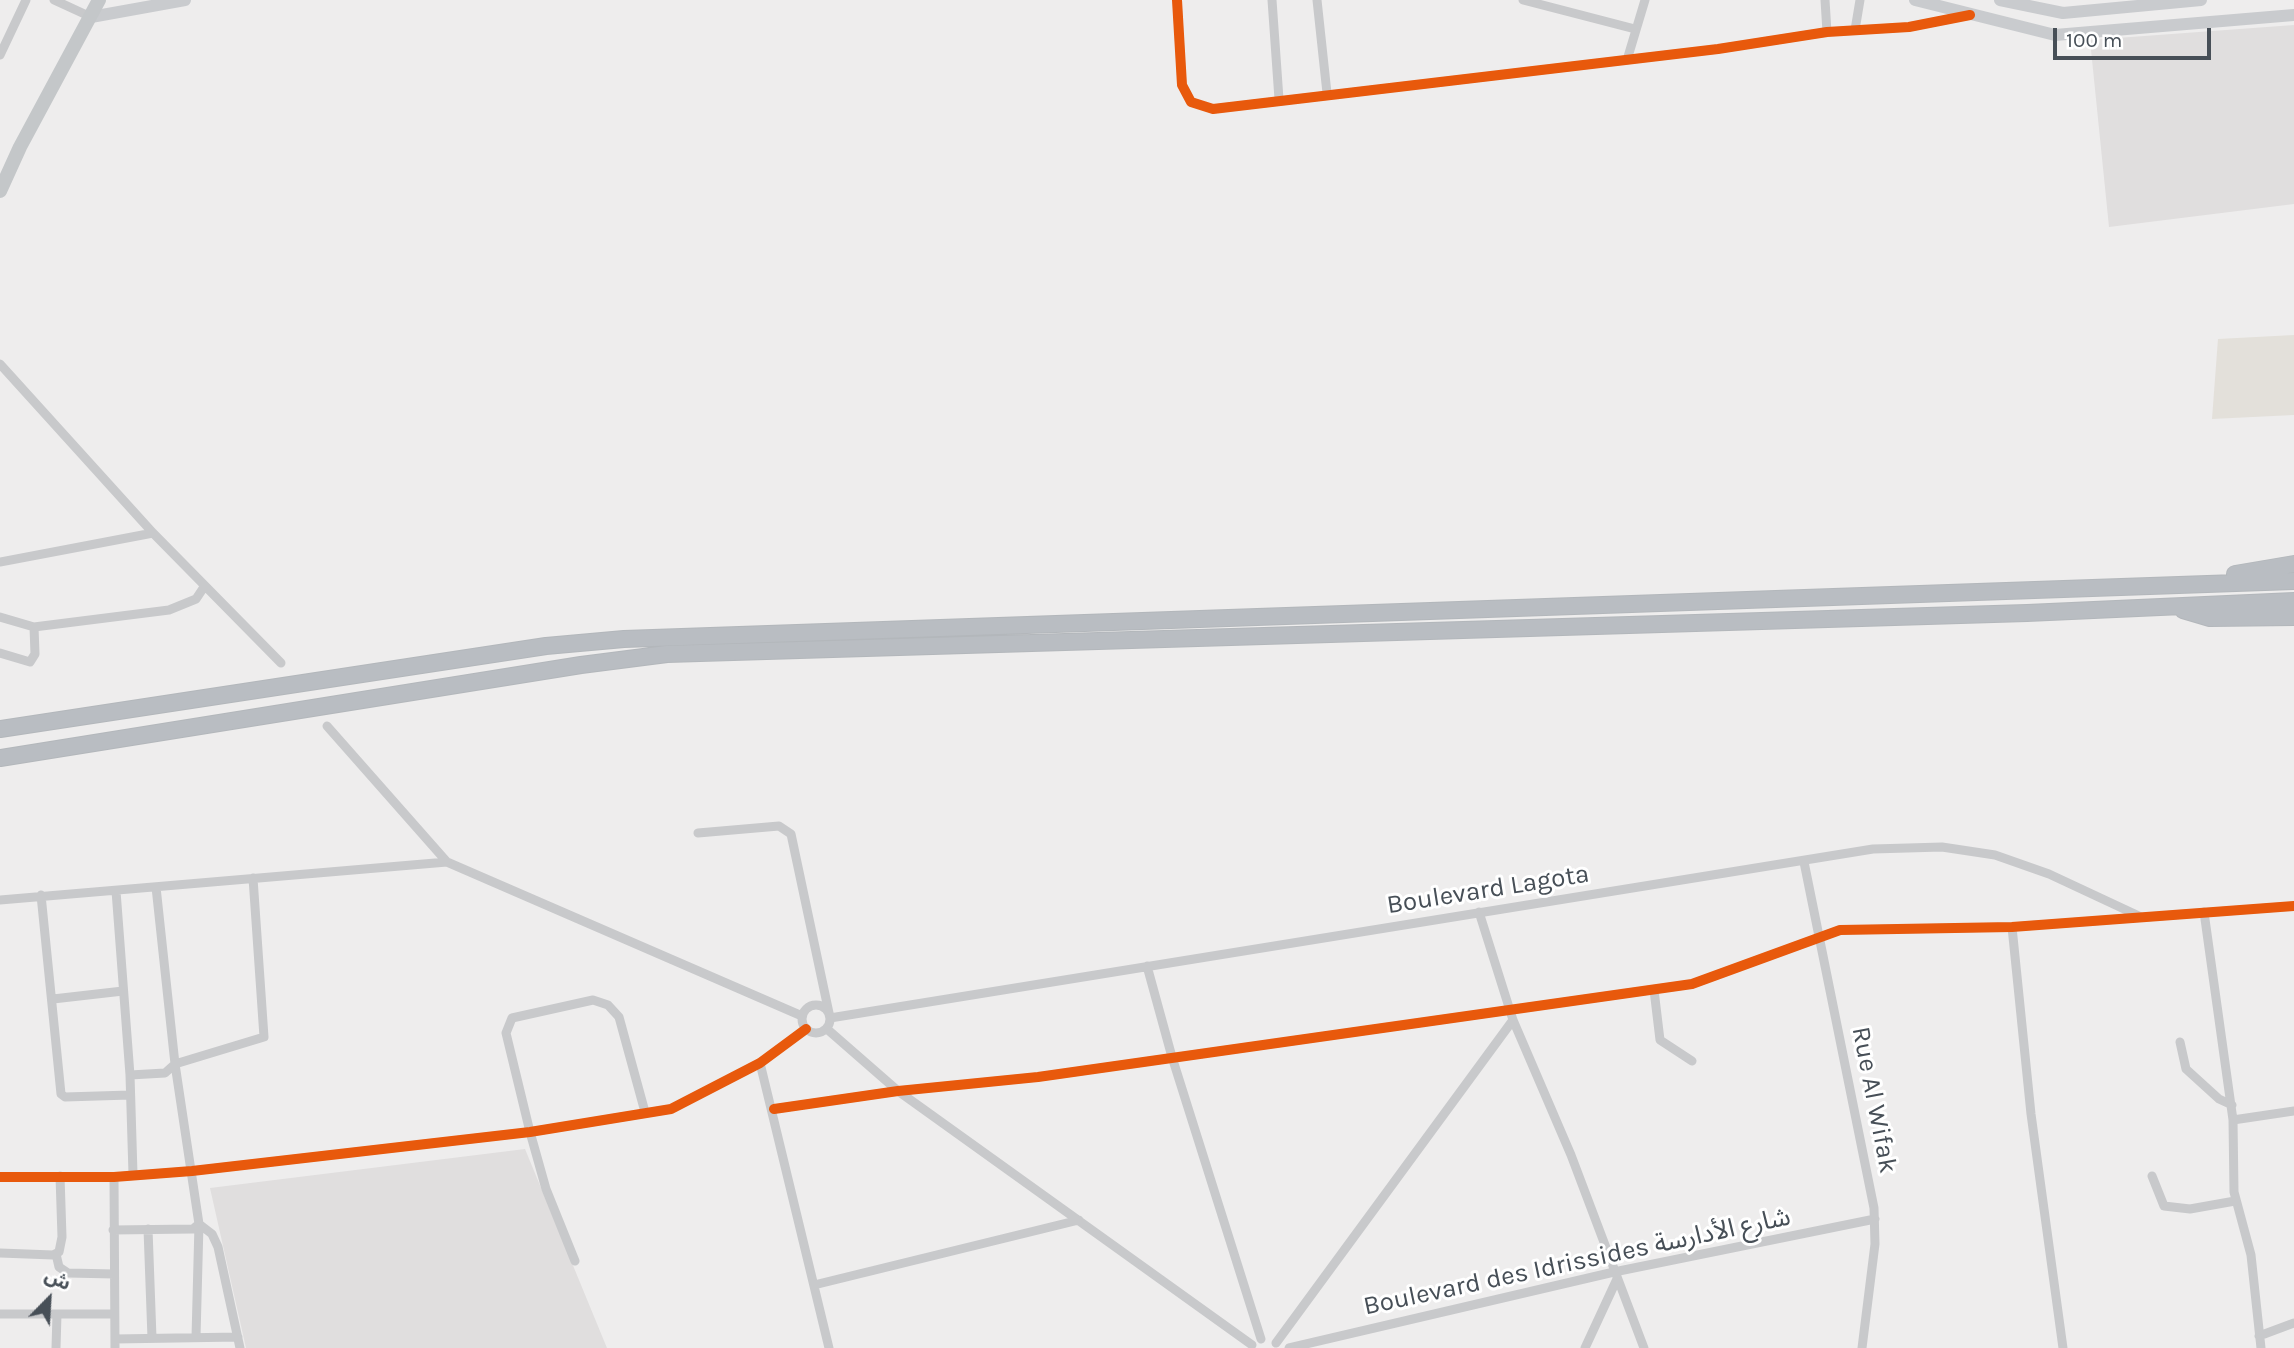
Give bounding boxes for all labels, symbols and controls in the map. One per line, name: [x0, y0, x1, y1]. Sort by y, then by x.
scale bar: [2056, 14, 2214, 58]
text: 100 m: [2066, 28, 2123, 52]
street label: Boulevard Lagota: [1385, 859, 1591, 921]
street label: Rue Al Wifak: [1845, 1024, 1903, 1176]
street label: Boulevard des Idrissides شارع الأدارسة: [1361, 1201, 1793, 1323]
north arrow: [14, 1264, 84, 1334]
text: ش: [41, 1264, 74, 1295]

